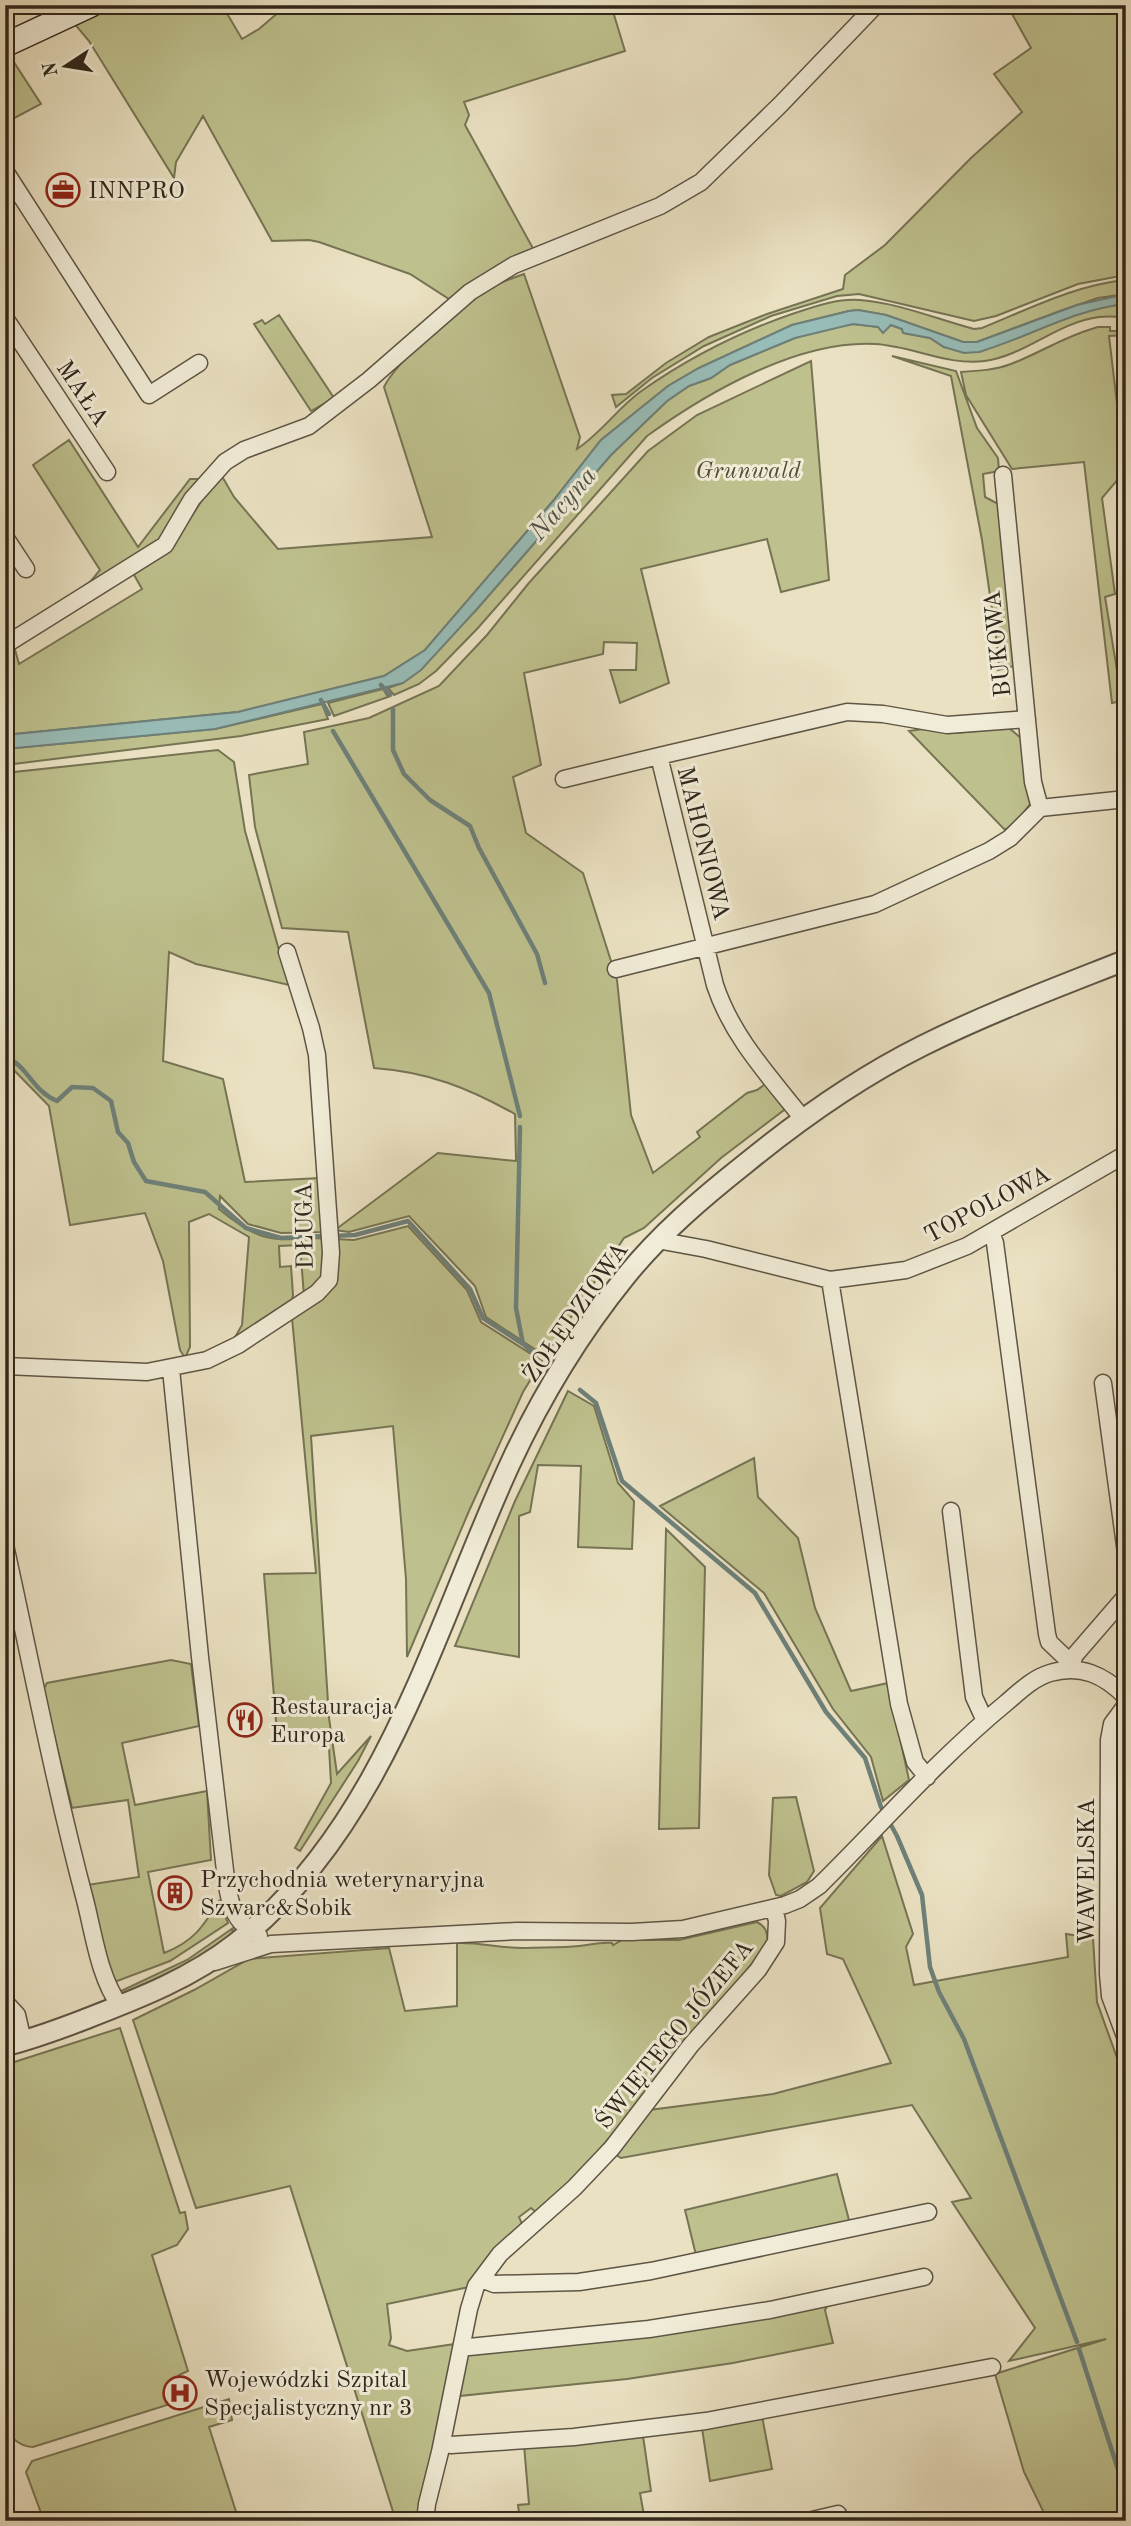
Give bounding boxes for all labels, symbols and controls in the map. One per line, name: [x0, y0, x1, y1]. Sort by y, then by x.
north arrow: [32, 32, 102, 102]
text: N: [41, 59, 63, 78]
office icon: INNPRO: [44, 171, 82, 209]
place label: INNPRO: [88, 180, 185, 204]
street label: MAŁA: [51, 357, 112, 431]
park label: Grunwald: [695, 460, 801, 484]
water label: Nacyna: [524, 463, 602, 547]
street label: BUKOWA: [981, 589, 1017, 698]
street label: MAHONIOWA: [671, 764, 733, 923]
street label: TOPOLOWA: [921, 1163, 1055, 1249]
street label: DŁUGA: [293, 1182, 319, 1270]
street label: ŻOŁĘDZIOWA: [517, 1237, 634, 1388]
place label: Restauracja Europa: [270, 1696, 394, 1748]
restaurant icon: Restauracja Europa: [226, 1701, 264, 1739]
street label: WAWELSKA: [1076, 1798, 1100, 1944]
place label: Przychodnia weterynaryjna Szwarc&Sobik: [200, 1869, 485, 1921]
building icon: Przychodnia weterynaryjna Szwarc&Sobik: [156, 1874, 194, 1912]
street label: ŚWIĘTEGO JÓZEFA: [588, 1933, 759, 2134]
place label: Wojewódzki Szpital Specjalistyczny nr 3: [204, 2369, 413, 2421]
hospital icon: Wojewódzki Szpital Specjalistyczny nr 3: [161, 2374, 199, 2412]

